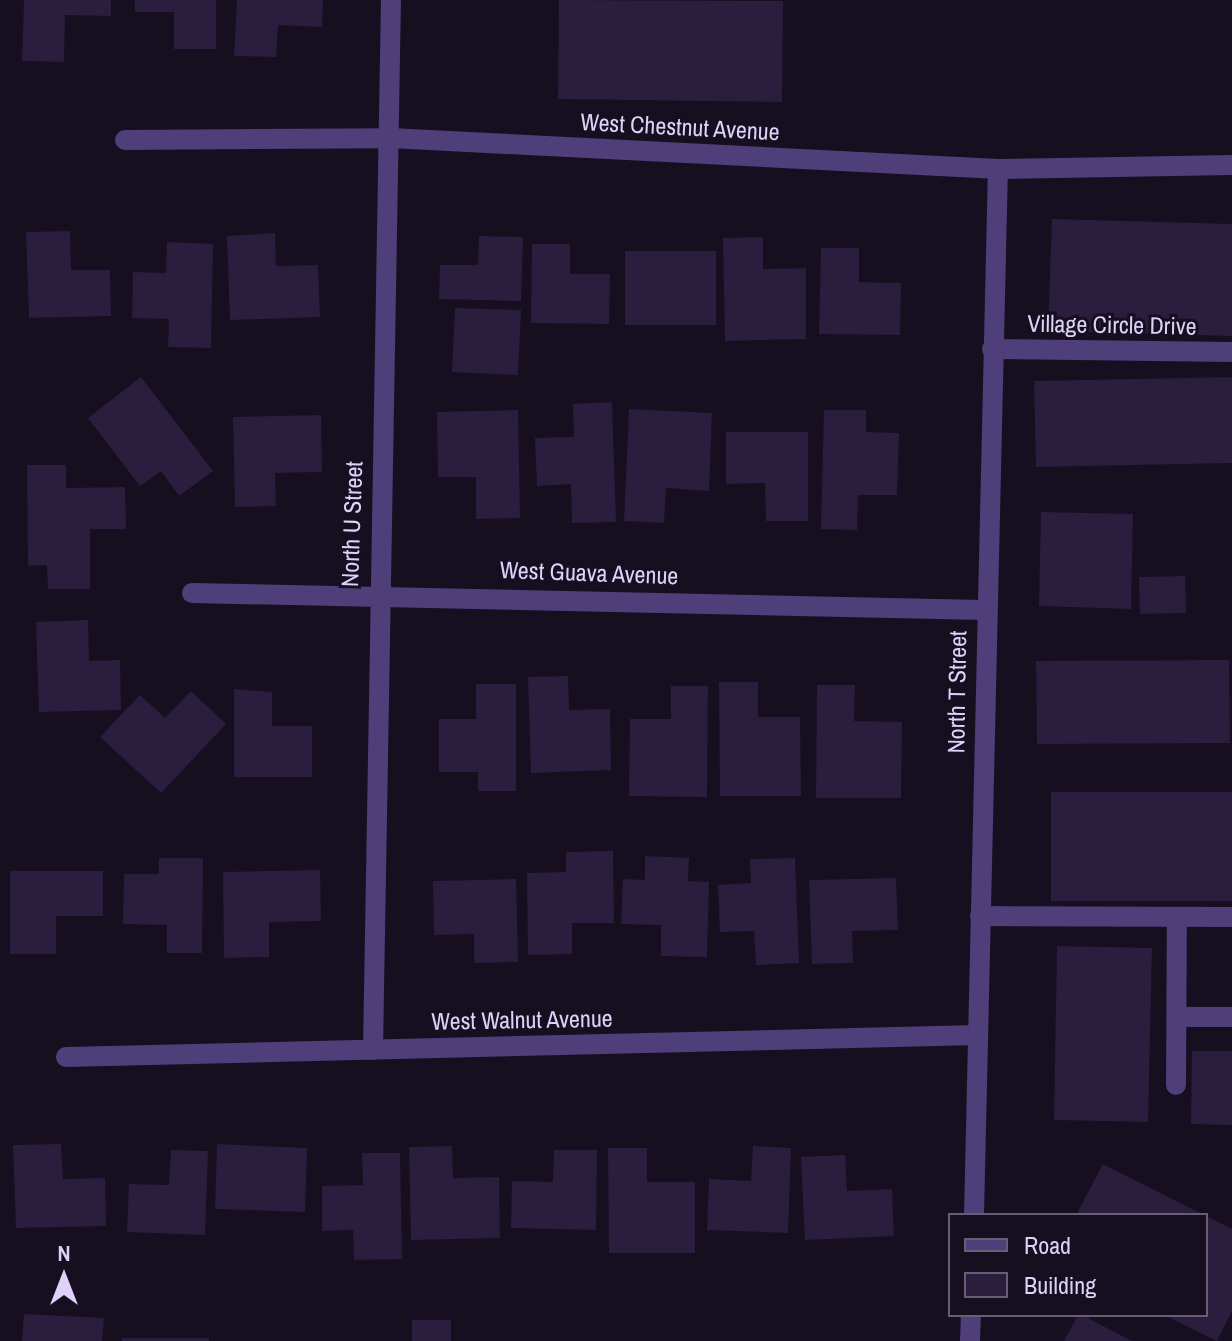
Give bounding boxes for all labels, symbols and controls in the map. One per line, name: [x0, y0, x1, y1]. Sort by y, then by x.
street label: West Chestnut Avenue: [579, 107, 781, 147]
street label: Village Circle Drive: [1027, 309, 1197, 341]
street label: North U Street: [335, 461, 369, 587]
street label: West Guava Avenue: [499, 555, 679, 591]
street label: North T Street: [942, 630, 972, 754]
street label: West Walnut Avenue: [431, 1004, 613, 1036]
legend: [948, 1213, 1208, 1317]
text: Road: [1024, 1229, 1071, 1261]
north arrow: [24, 1237, 104, 1317]
text: N: [57, 1238, 71, 1268]
text: Building: [1024, 1269, 1096, 1301]

